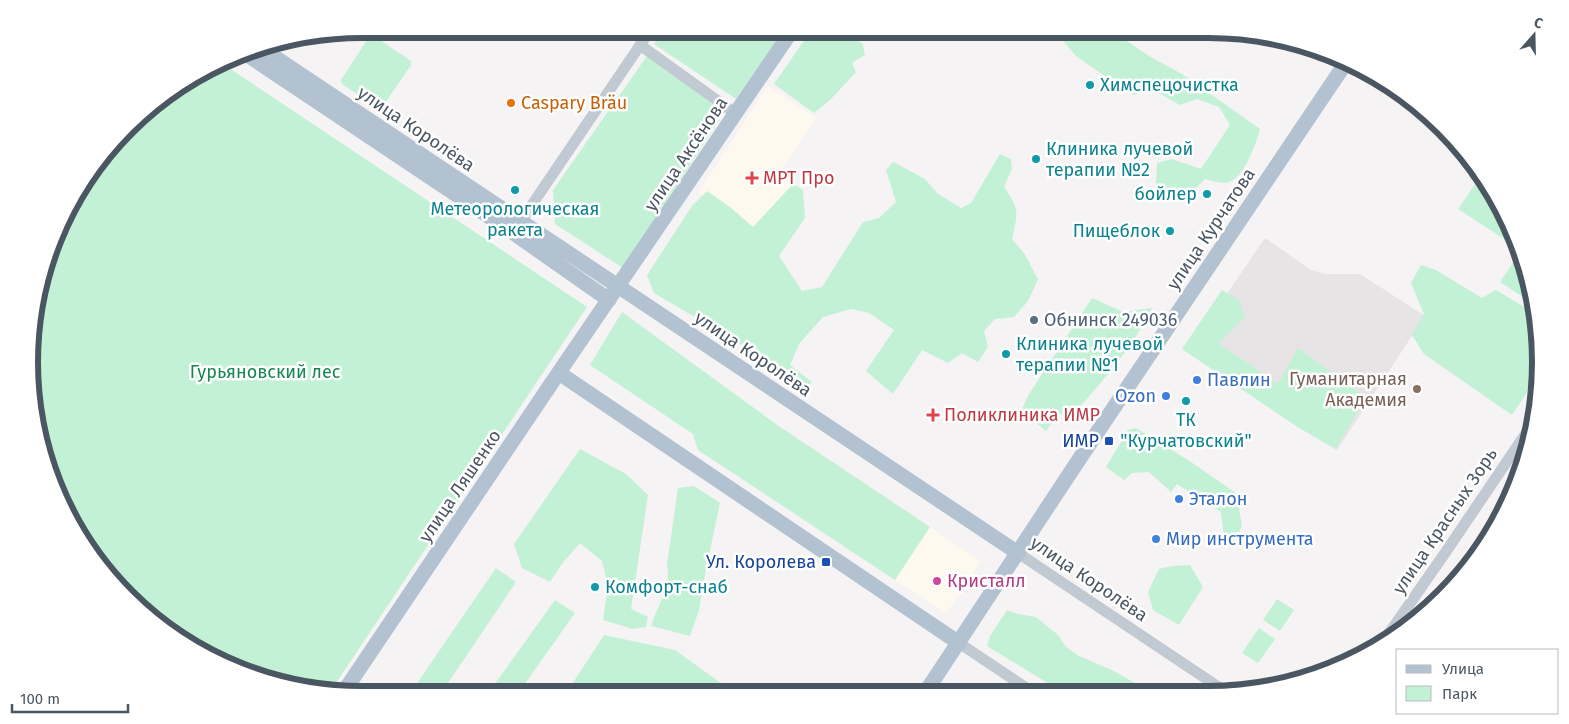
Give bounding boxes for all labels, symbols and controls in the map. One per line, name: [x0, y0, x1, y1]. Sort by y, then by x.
north arrow: [1509, 10, 1559, 60]
text: С: [1532, 14, 1545, 33]
place label: Химспецочистка: [1100, 74, 1239, 96]
marker: Химспецочистка: [1084, 79, 1096, 91]
street label: улица Королёва: [353, 82, 479, 176]
place label: Caspary Bräu: [521, 92, 627, 114]
street label: улица Аксёнова: [640, 93, 732, 215]
marker: Caspary Bräu: [505, 97, 517, 109]
place label: Клиника лучевой терапии №2: [1046, 138, 1193, 181]
marker: Клиника лучевой терапии №2: [1030, 153, 1042, 165]
street label: улица Курчатова: [1162, 164, 1260, 294]
place label: МРТ Про: [763, 167, 834, 189]
marker: МРТ Про: [745, 171, 759, 185]
place label: бойлер: [1134, 183, 1197, 205]
marker: Метеорологическая ракета: [509, 184, 521, 196]
marker: бойлер: [1201, 188, 1213, 200]
place label: Метеорологическая ракета: [431, 198, 599, 241]
place label: Пищеблок: [1073, 220, 1161, 242]
marker: Пищеблок: [1164, 225, 1176, 237]
street label: улица Королёва: [690, 307, 816, 401]
place label: Обнинск 249036: [1044, 309, 1177, 331]
marker: Обнинск 249036: [1028, 314, 1040, 326]
place label: Клиника лучевой терапии №1: [1016, 333, 1163, 376]
marker: Клиника лучевой терапии №1: [1000, 348, 1012, 360]
park label: Гурьяновский лес: [190, 361, 341, 383]
place label: Гуманитарная Академия: [1289, 368, 1407, 411]
place label: Павлин: [1207, 369, 1271, 391]
marker: Павлин: [1191, 374, 1203, 386]
marker: Гуманитарная Академия: [1411, 383, 1423, 395]
place label: Ozon: [1115, 385, 1156, 407]
marker: Ozon: [1160, 390, 1172, 402]
marker: ТК "Курчатовский": [1180, 395, 1192, 407]
place label: Поликлиника ИМР: [944, 404, 1100, 426]
marker: Поликлиника ИМР: [926, 408, 940, 422]
place label: ТК "Курчатовский": [1120, 409, 1252, 452]
street label: улица Ляшенко: [414, 425, 506, 547]
place label: ИМР: [1062, 430, 1099, 452]
marker: ИМР: [1103, 435, 1115, 447]
street label: улица Красных Зорь: [1388, 444, 1502, 598]
place label: Эталон: [1189, 488, 1247, 510]
marker: Эталон: [1173, 493, 1185, 505]
place label: Мир инструмента: [1166, 528, 1314, 550]
street label: улица Королёва: [1026, 532, 1152, 626]
marker: Мир инструмента: [1150, 533, 1162, 545]
place label: Ул. Королева: [706, 551, 816, 573]
marker: Ул. Королева: [820, 556, 832, 568]
place label: Кристалл: [947, 570, 1026, 592]
marker: Кристалл: [931, 575, 943, 587]
place label: Комфорт-снаб: [605, 576, 728, 598]
marker: Комфорт-снаб: [589, 581, 601, 593]
legend: [1396, 649, 1559, 714]
text: Улица: [1442, 660, 1484, 678]
scale bar: [12, 682, 129, 714]
text: Парк: [1442, 685, 1477, 703]
text: 100 m: [20, 690, 60, 708]

